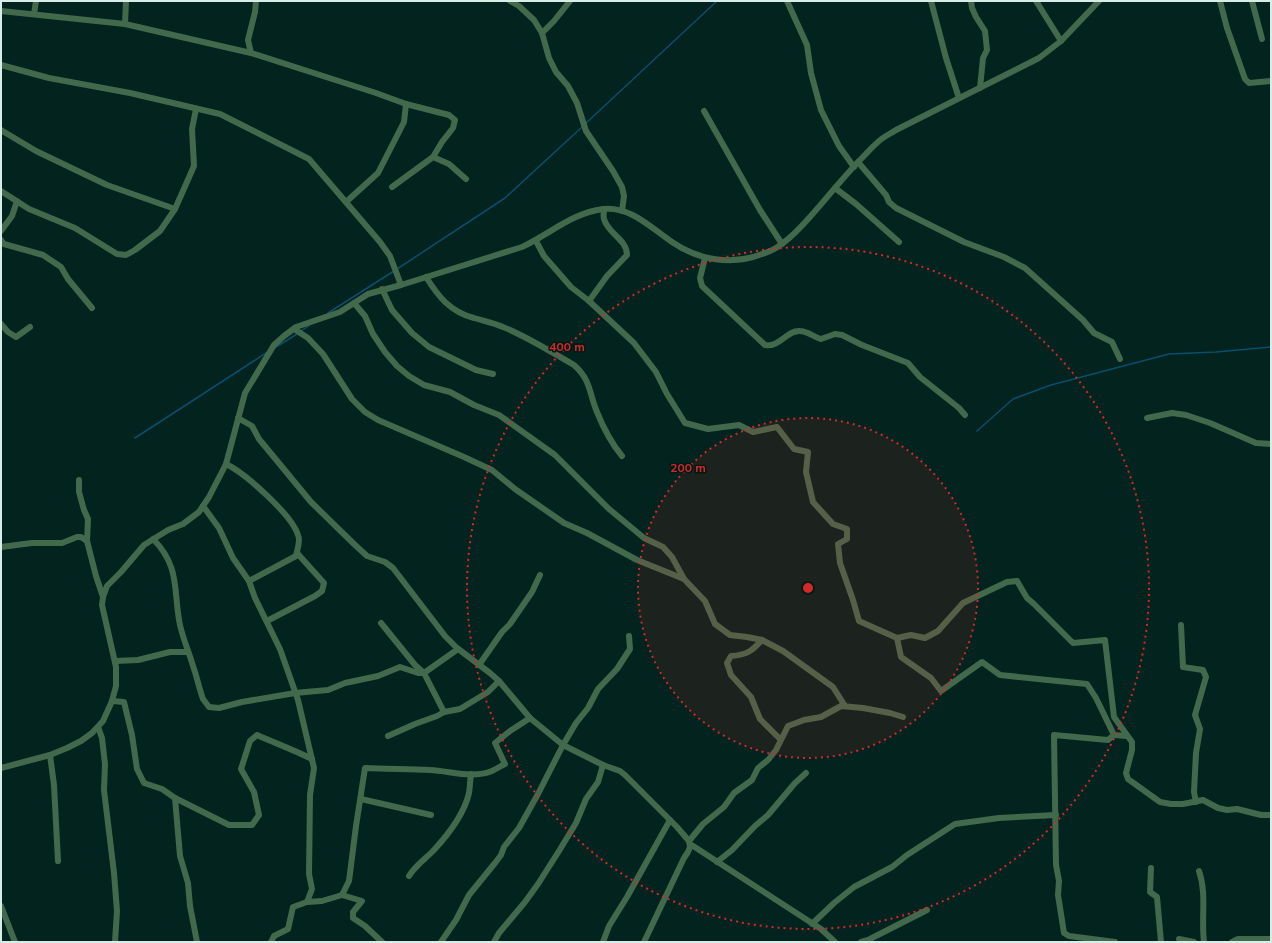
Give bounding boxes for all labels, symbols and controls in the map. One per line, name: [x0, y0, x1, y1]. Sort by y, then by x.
text: 400 m: [549, 339, 585, 355]
text: 200 m: [670, 460, 706, 476]
centre of rings: [801, 581, 815, 595]

